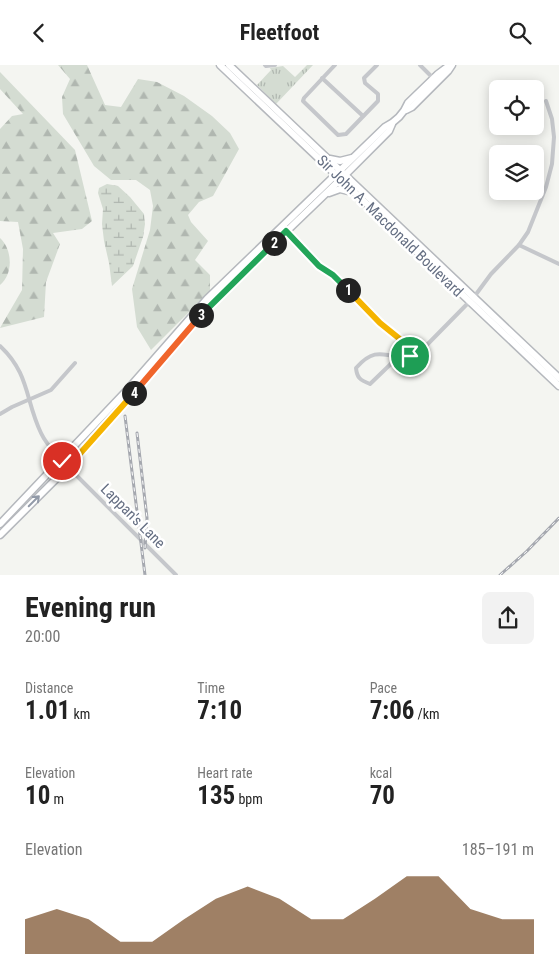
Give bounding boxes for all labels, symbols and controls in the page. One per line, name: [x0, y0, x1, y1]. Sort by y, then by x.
icon: back: [25, 19, 53, 47]
icon: search: [506, 19, 534, 47]
text: Fleetfoot: [240, 20, 319, 45]
map controls: [489, 80, 544, 200]
button: locate: [489, 80, 544, 135]
button: layers: [489, 145, 544, 200]
street label: Sir John A. Macdonald Boulevard: [313, 151, 467, 301]
pin: 2: [262, 231, 286, 255]
text: 2: [271, 235, 278, 251]
pin: 1: [336, 277, 360, 303]
text: 1: [345, 282, 352, 298]
pin: 3: [188, 303, 214, 327]
text: 3: [198, 307, 205, 323]
pin: [389, 335, 431, 377]
icon: arrive: [396, 342, 424, 370]
pin: 4: [122, 381, 146, 405]
text: 4: [131, 385, 138, 401]
pin: [41, 440, 83, 482]
icon: check: [48, 447, 76, 475]
street label: Lappan's Lane: [97, 480, 169, 552]
one-way arrow: [28, 495, 40, 507]
text: Evening run: [25, 591, 156, 624]
button: share: [482, 592, 534, 644]
text: 20:00: [25, 627, 60, 646]
text: Distance: [25, 680, 73, 696]
text: Time: [197, 680, 225, 696]
text: Pace: [370, 680, 397, 696]
text: 1.01: [25, 696, 70, 725]
text: 7:10: [197, 696, 242, 725]
text: 7:06: [370, 696, 414, 725]
text: km: [70, 706, 90, 722]
text: /km: [414, 706, 440, 722]
text: Elevation: [25, 765, 75, 781]
text: Heart rate: [197, 765, 253, 781]
text: kcal: [370, 765, 392, 781]
text: 10: [25, 781, 50, 810]
text: 135: [197, 781, 235, 810]
text: 70: [370, 781, 395, 810]
text: m: [50, 791, 64, 807]
text: bpm: [235, 791, 263, 807]
text: Elevation: [25, 840, 83, 859]
text: 185–191 m: [462, 840, 534, 859]

